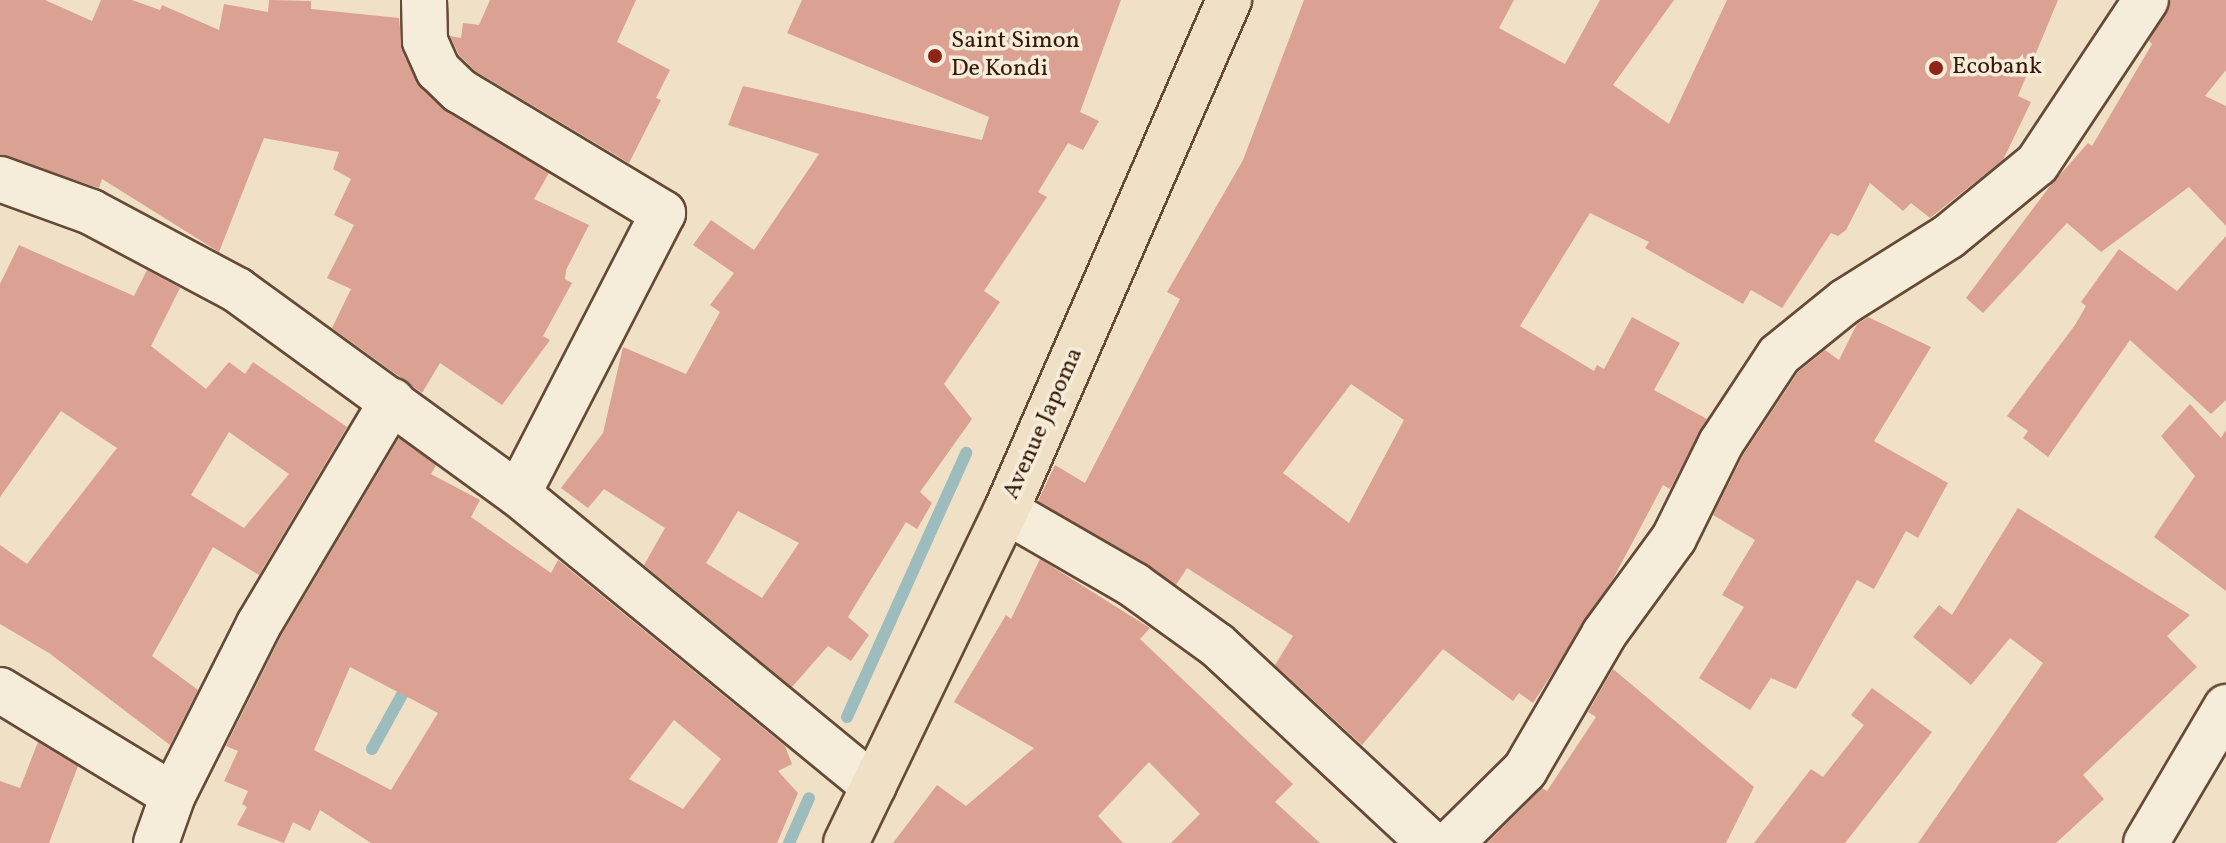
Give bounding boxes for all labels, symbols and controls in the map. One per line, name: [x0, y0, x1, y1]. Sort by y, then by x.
place label: Saint Simon De Kondi: [951, 28, 1080, 84]
marker: Saint Simon De Kondi: [926, 47, 944, 65]
place label: Ecobank: [1952, 54, 2042, 82]
marker: Ecobank: [1927, 59, 1945, 77]
street label: Avenue Japoma: [998, 344, 1090, 504]

